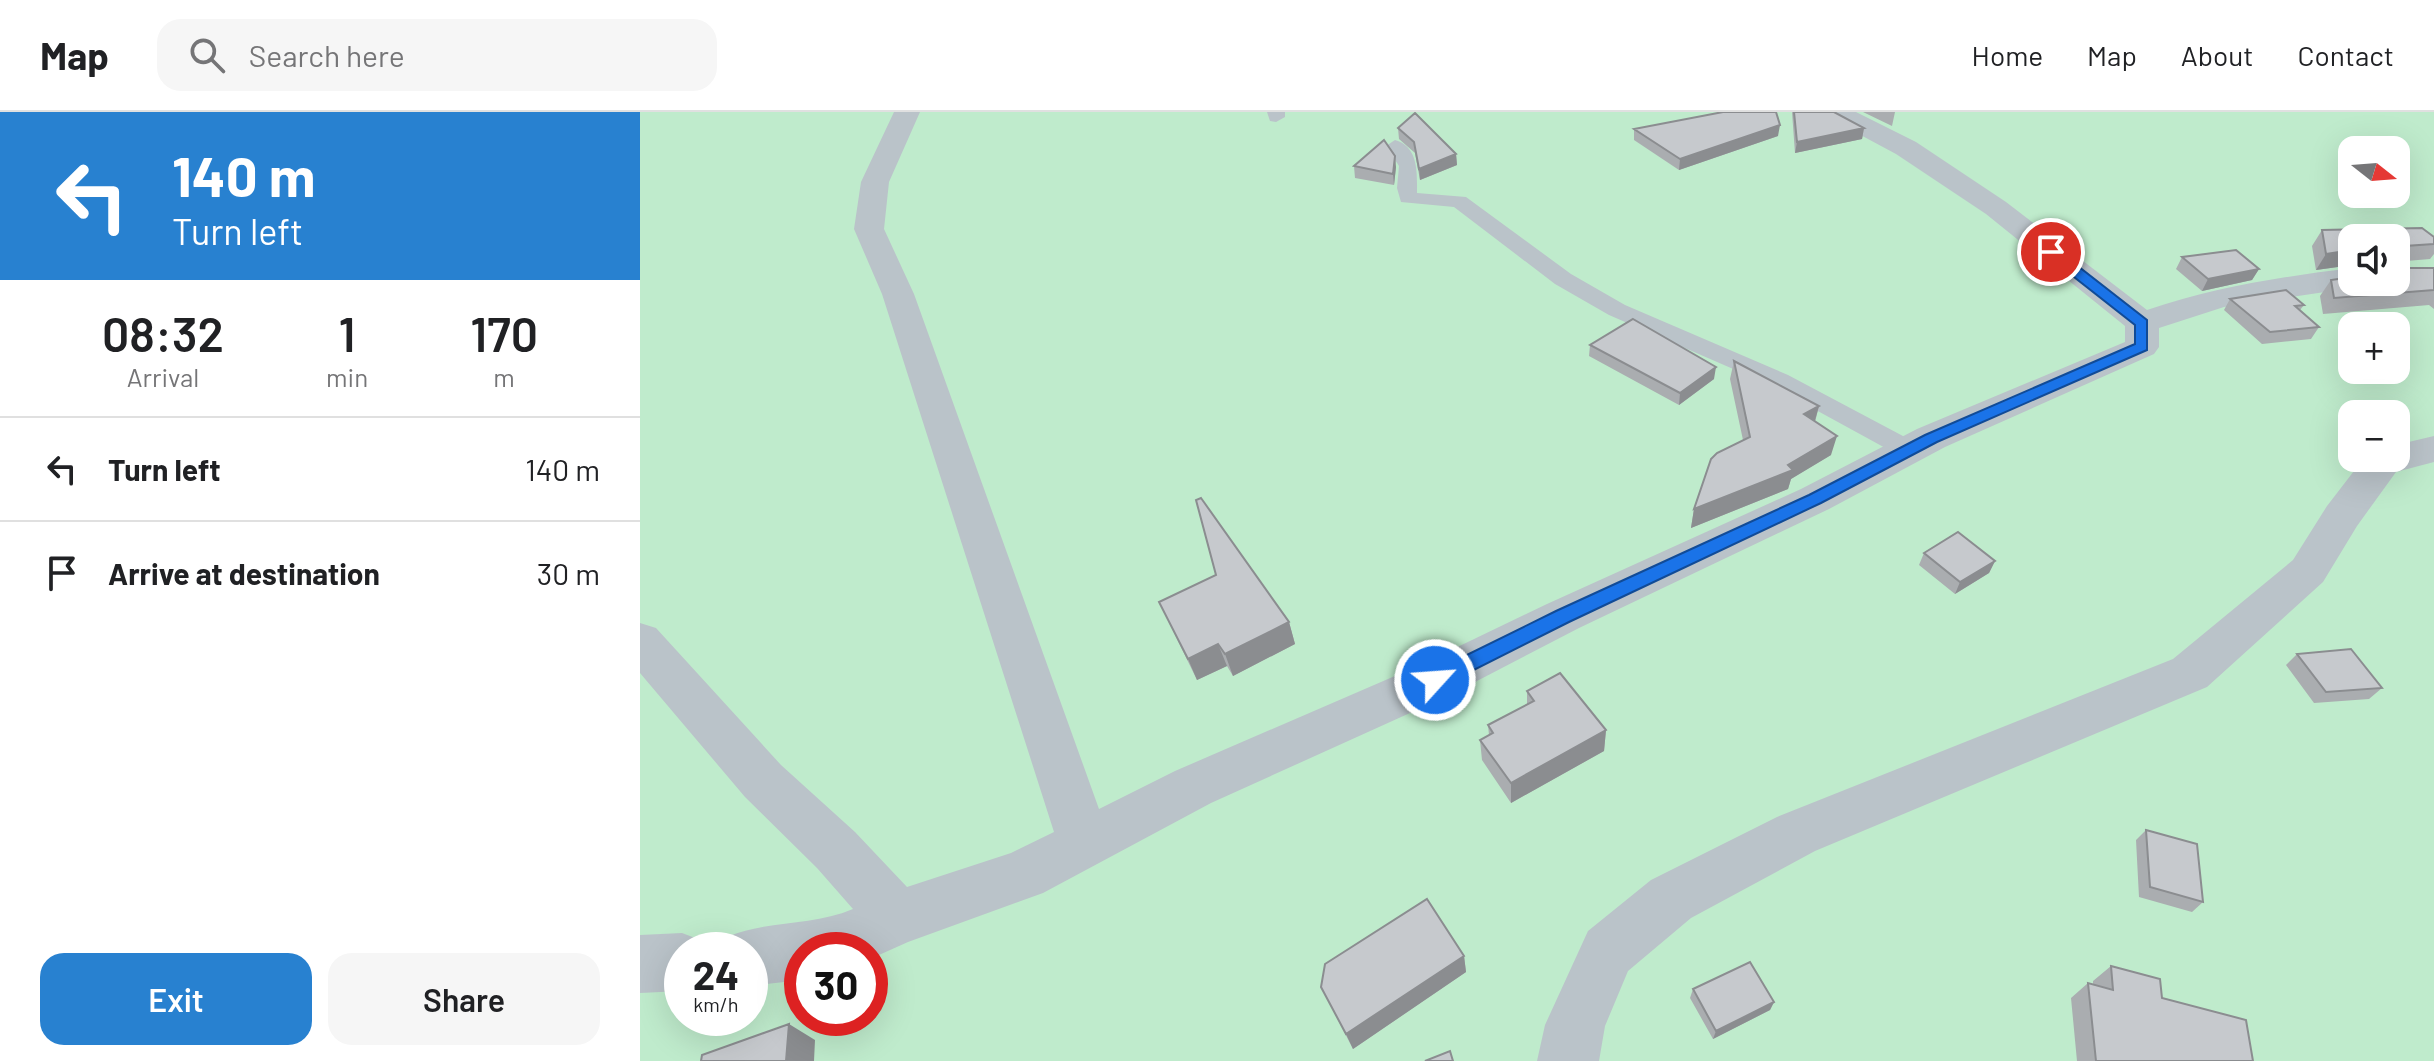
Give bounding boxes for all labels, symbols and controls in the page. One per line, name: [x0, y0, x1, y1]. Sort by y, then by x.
search box: [157, 19, 717, 91]
text: Map: [40, 32, 109, 78]
icon: search: [185, 33, 229, 77]
text: Search here: [249, 37, 405, 73]
text: Home: [1972, 38, 2043, 72]
text: Map: [2087, 38, 2137, 72]
text: About: [2181, 38, 2253, 72]
text: Contact: [2297, 38, 2394, 72]
north arrow: [2338, 136, 2410, 208]
map controls: [2338, 136, 2410, 472]
text: 140 m: [172, 141, 316, 208]
icon: left: [40, 144, 144, 248]
text: Turn left: [172, 209, 303, 252]
pin: [2017, 218, 2085, 286]
button: sound: [2338, 224, 2410, 296]
icon: arrive: [2029, 230, 2073, 274]
text: 08:32: [102, 304, 224, 362]
text: 1: [339, 304, 356, 362]
text: 170: [470, 304, 538, 362]
button: +: [2338, 312, 2410, 384]
text: Arrival: [127, 361, 199, 392]
text: min: [326, 361, 368, 392]
text: m: [493, 361, 515, 392]
button: −: [2338, 400, 2410, 472]
icon: left: [40, 447, 84, 491]
text: Turn left: [108, 451, 221, 487]
text: 140 m: [525, 451, 600, 487]
icon: arrive: [40, 551, 84, 595]
text: Arrive at destination: [108, 555, 380, 591]
text: 30 m: [537, 555, 600, 591]
position arrow: [1393, 638, 1477, 722]
speed limit sign: 30: [784, 932, 888, 1036]
text: 24: [693, 950, 739, 998]
button: Exit: [40, 953, 312, 1045]
button: Share: [328, 953, 600, 1045]
text: km/h: [693, 992, 739, 1016]

